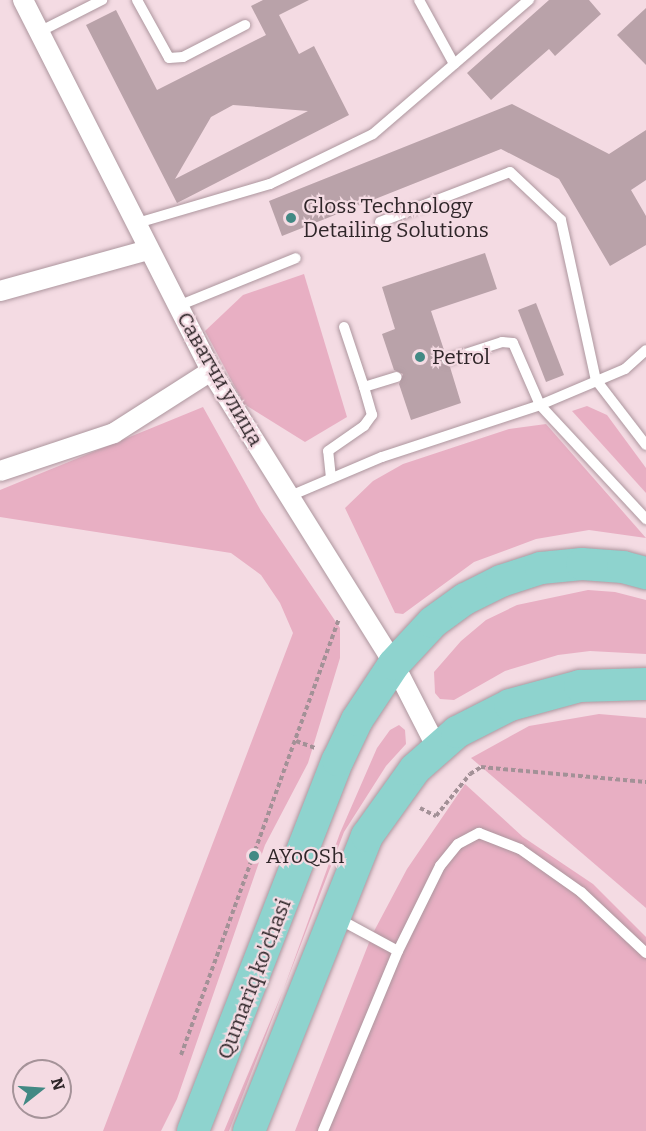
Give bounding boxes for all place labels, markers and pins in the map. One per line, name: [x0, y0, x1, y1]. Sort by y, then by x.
place label: Gloss Technology Detailing Solutions: [303, 193, 489, 243]
marker: Gloss Technology Detailing Solutions: [284, 211, 298, 225]
place label: Petrol: [432, 344, 490, 370]
marker: Petrol: [413, 350, 427, 364]
place label: AYoQSh: [266, 843, 344, 869]
marker: AYoQSh: [247, 849, 261, 863]

